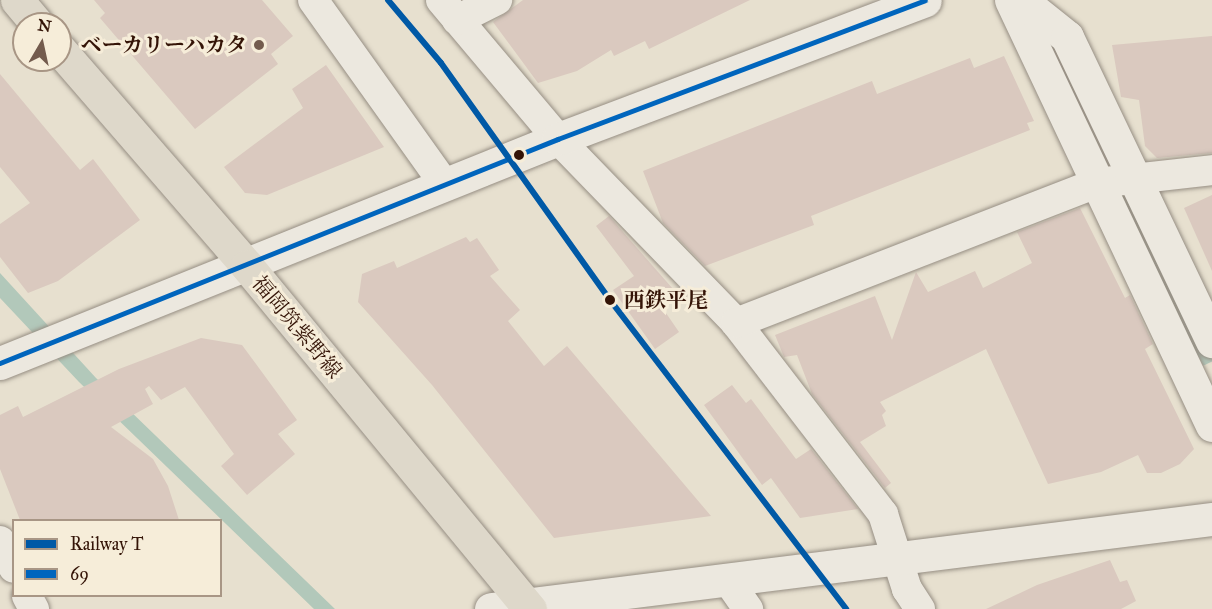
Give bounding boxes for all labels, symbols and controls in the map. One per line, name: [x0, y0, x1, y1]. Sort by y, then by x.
north arrow: [12, 12, 72, 72]
text: N: [36, 15, 53, 36]
place label: ベーカリーハカタ: [79, 32, 247, 58]
marker: ベーカリーハカタ: [252, 38, 266, 52]
unlabelled marker: [513, 149, 525, 161]
street label: 福岡筑紫野線: [247, 271, 347, 383]
place label: 西鉄平尾: [624, 287, 708, 313]
marker: 西鉄平尾: [601, 291, 619, 309]
legend: [12, 519, 222, 597]
text: Railway T: [70, 533, 144, 555]
text: 69: [70, 563, 89, 585]

